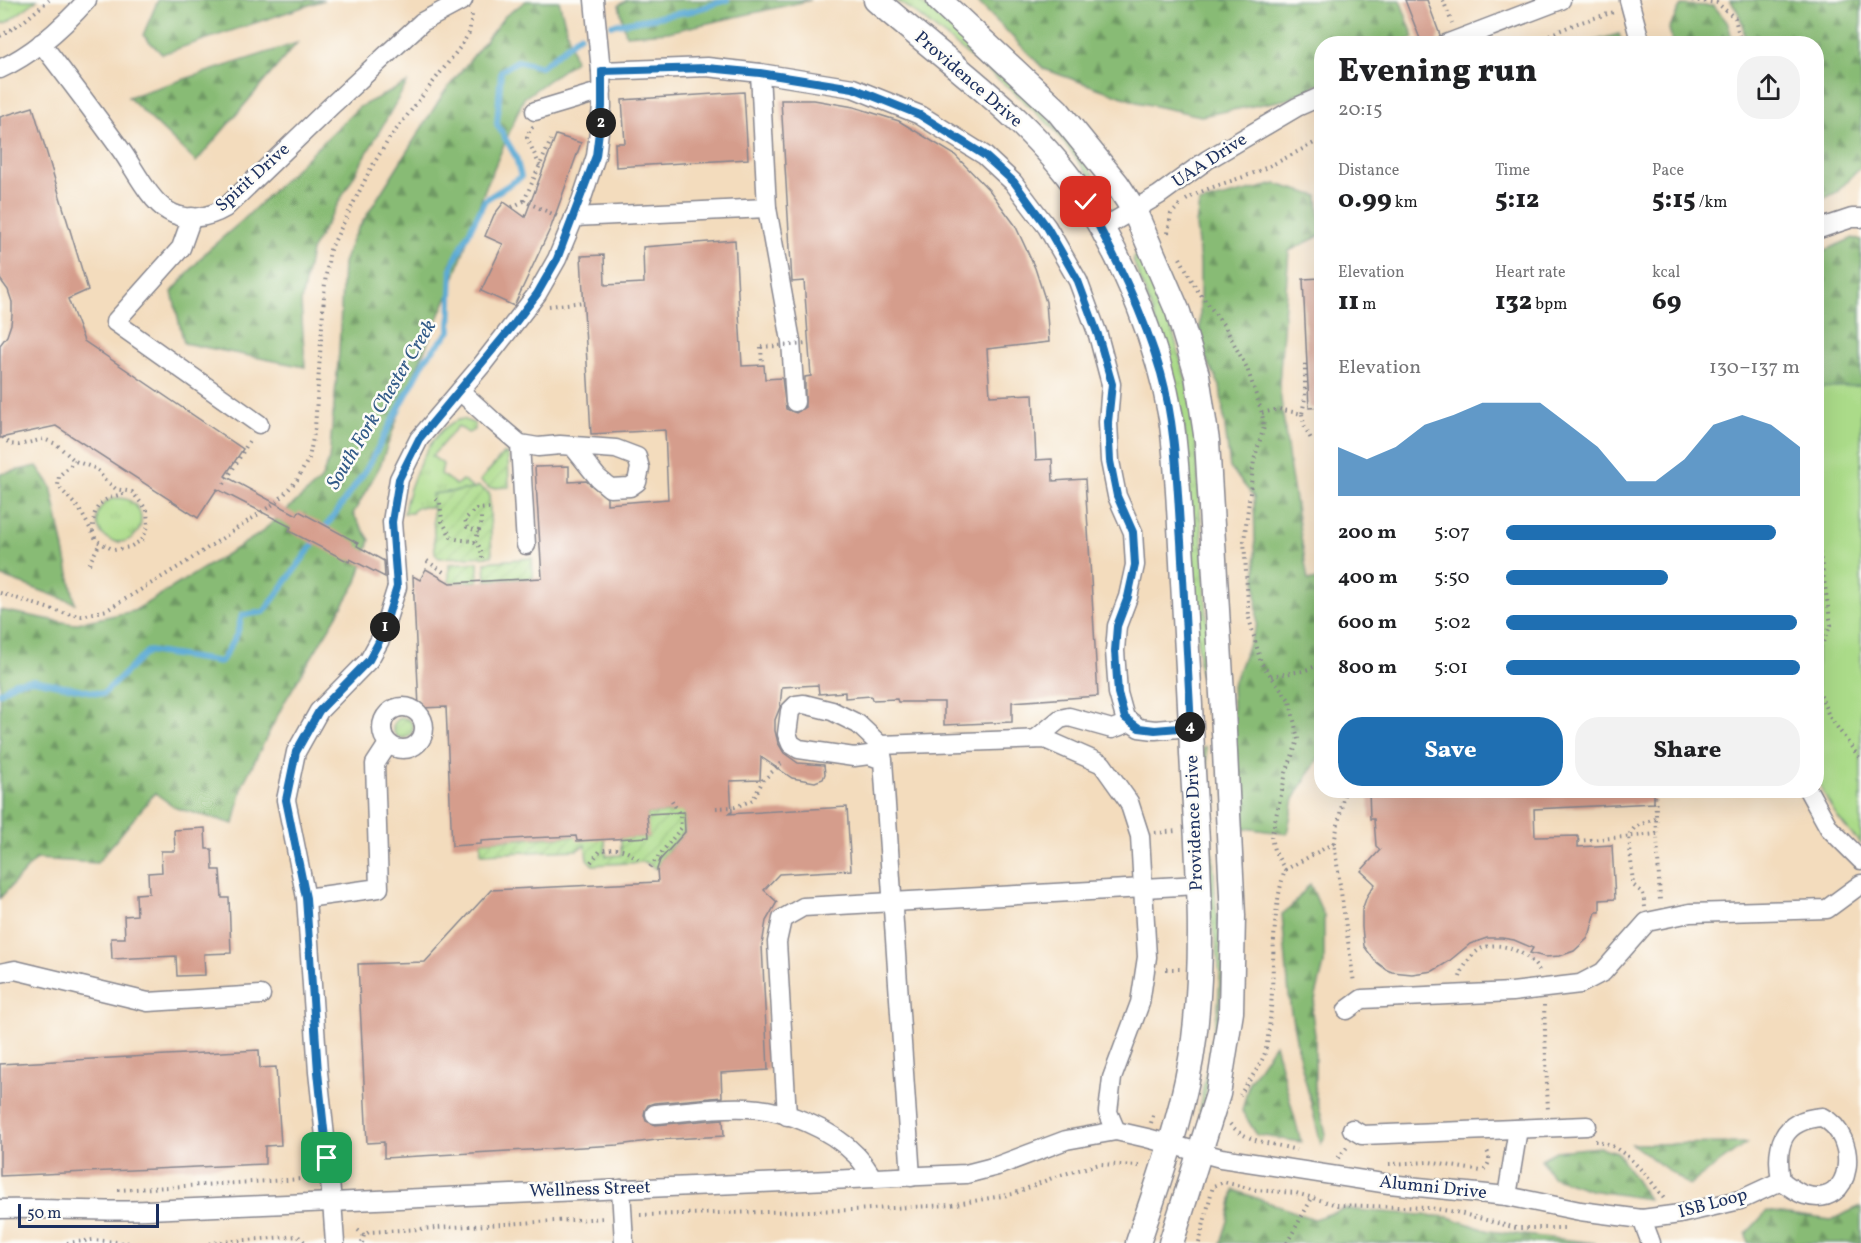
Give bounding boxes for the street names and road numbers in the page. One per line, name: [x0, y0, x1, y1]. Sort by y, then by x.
street label: Providence Drive: [909, 26, 1027, 134]
street label: UAA Drive: [1168, 128, 1252, 194]
street label: Spirit Drive: [210, 138, 296, 218]
street label: Providence Drive: [1180, 755, 1210, 891]
street label: Alumni Drive: [1378, 1170, 1488, 1206]
street label: Wellness Street: [529, 1175, 651, 1205]
street label: ISB Loop: [1676, 1183, 1750, 1225]

